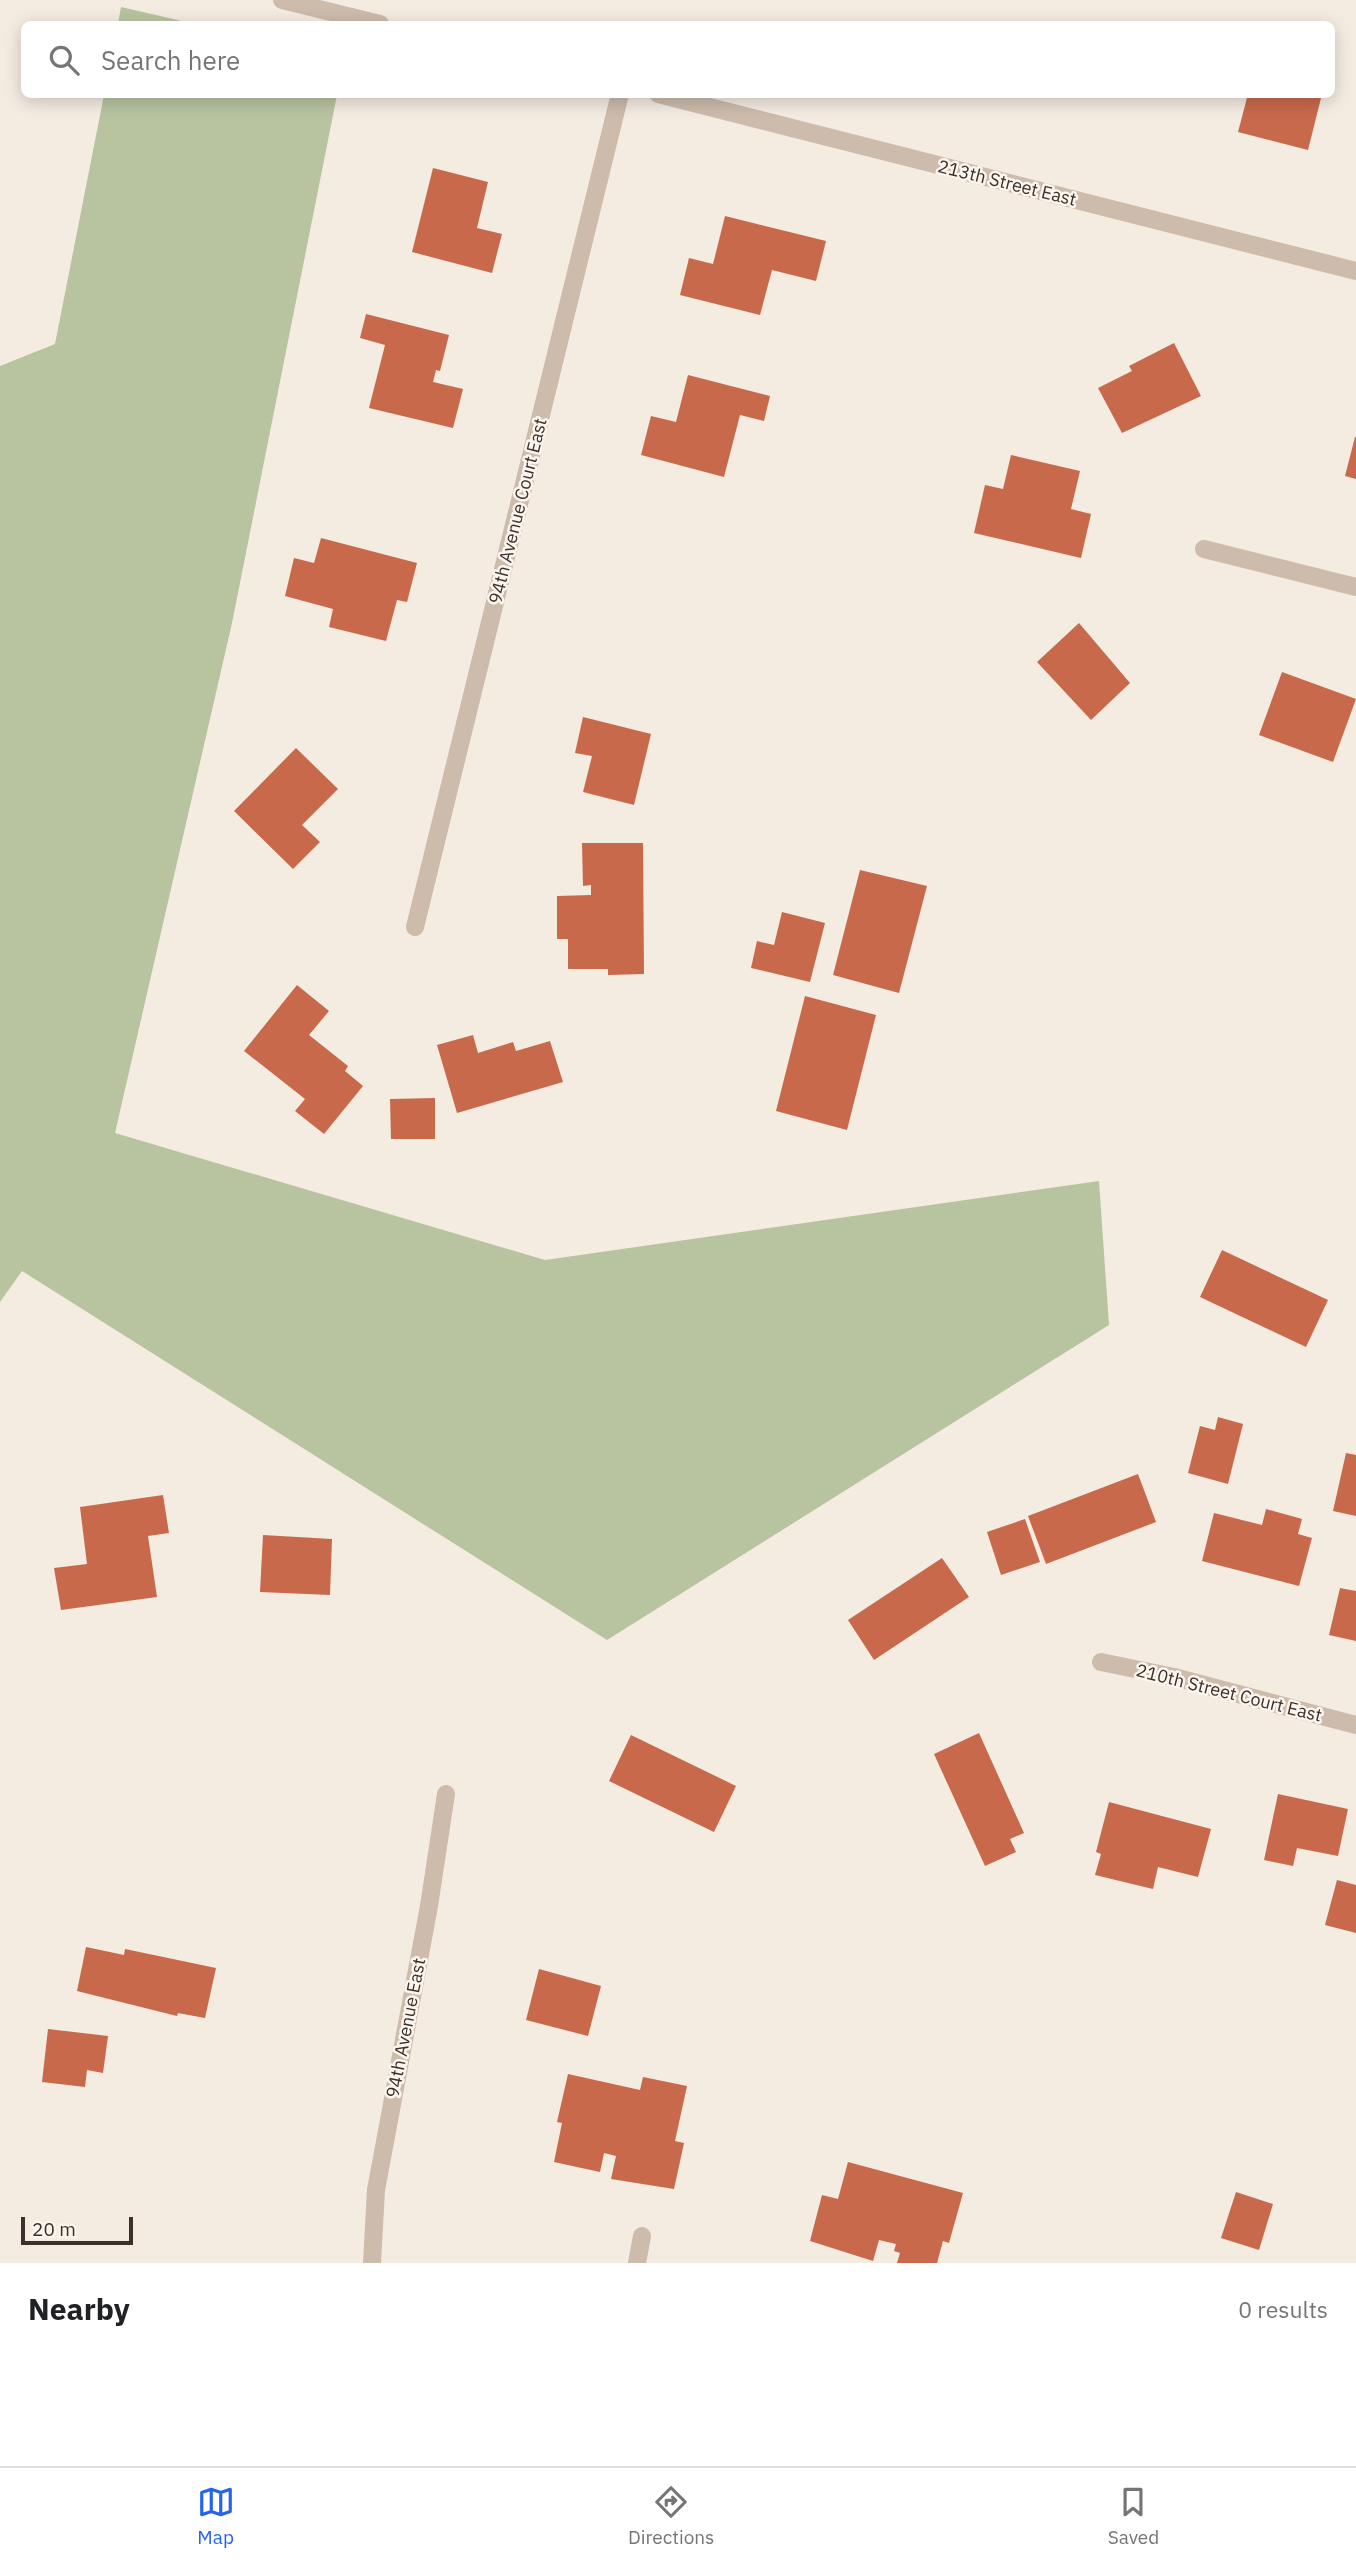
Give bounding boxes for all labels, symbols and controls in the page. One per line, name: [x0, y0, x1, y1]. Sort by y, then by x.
search box: [21, 21, 1335, 98]
icon: search: [45, 41, 83, 79]
text: Search here: [101, 43, 240, 77]
street label: 213th Street East: [936, 154, 1079, 211]
street label: 94th Avenue Court East: [483, 416, 552, 606]
street label: 210th Street Court East: [1134, 1658, 1324, 1727]
street label: 94th Avenue East: [381, 1956, 430, 2100]
scale bar: [21, 2214, 133, 2246]
text: 20 m: [32, 2217, 76, 2241]
text: Nearby: [28, 2289, 130, 2328]
text: 0 results: [1238, 2294, 1328, 2324]
tab: Map: [197, 2483, 235, 2549]
tab: Directions: [628, 2483, 714, 2549]
tab: Saved: [1108, 2483, 1159, 2549]

